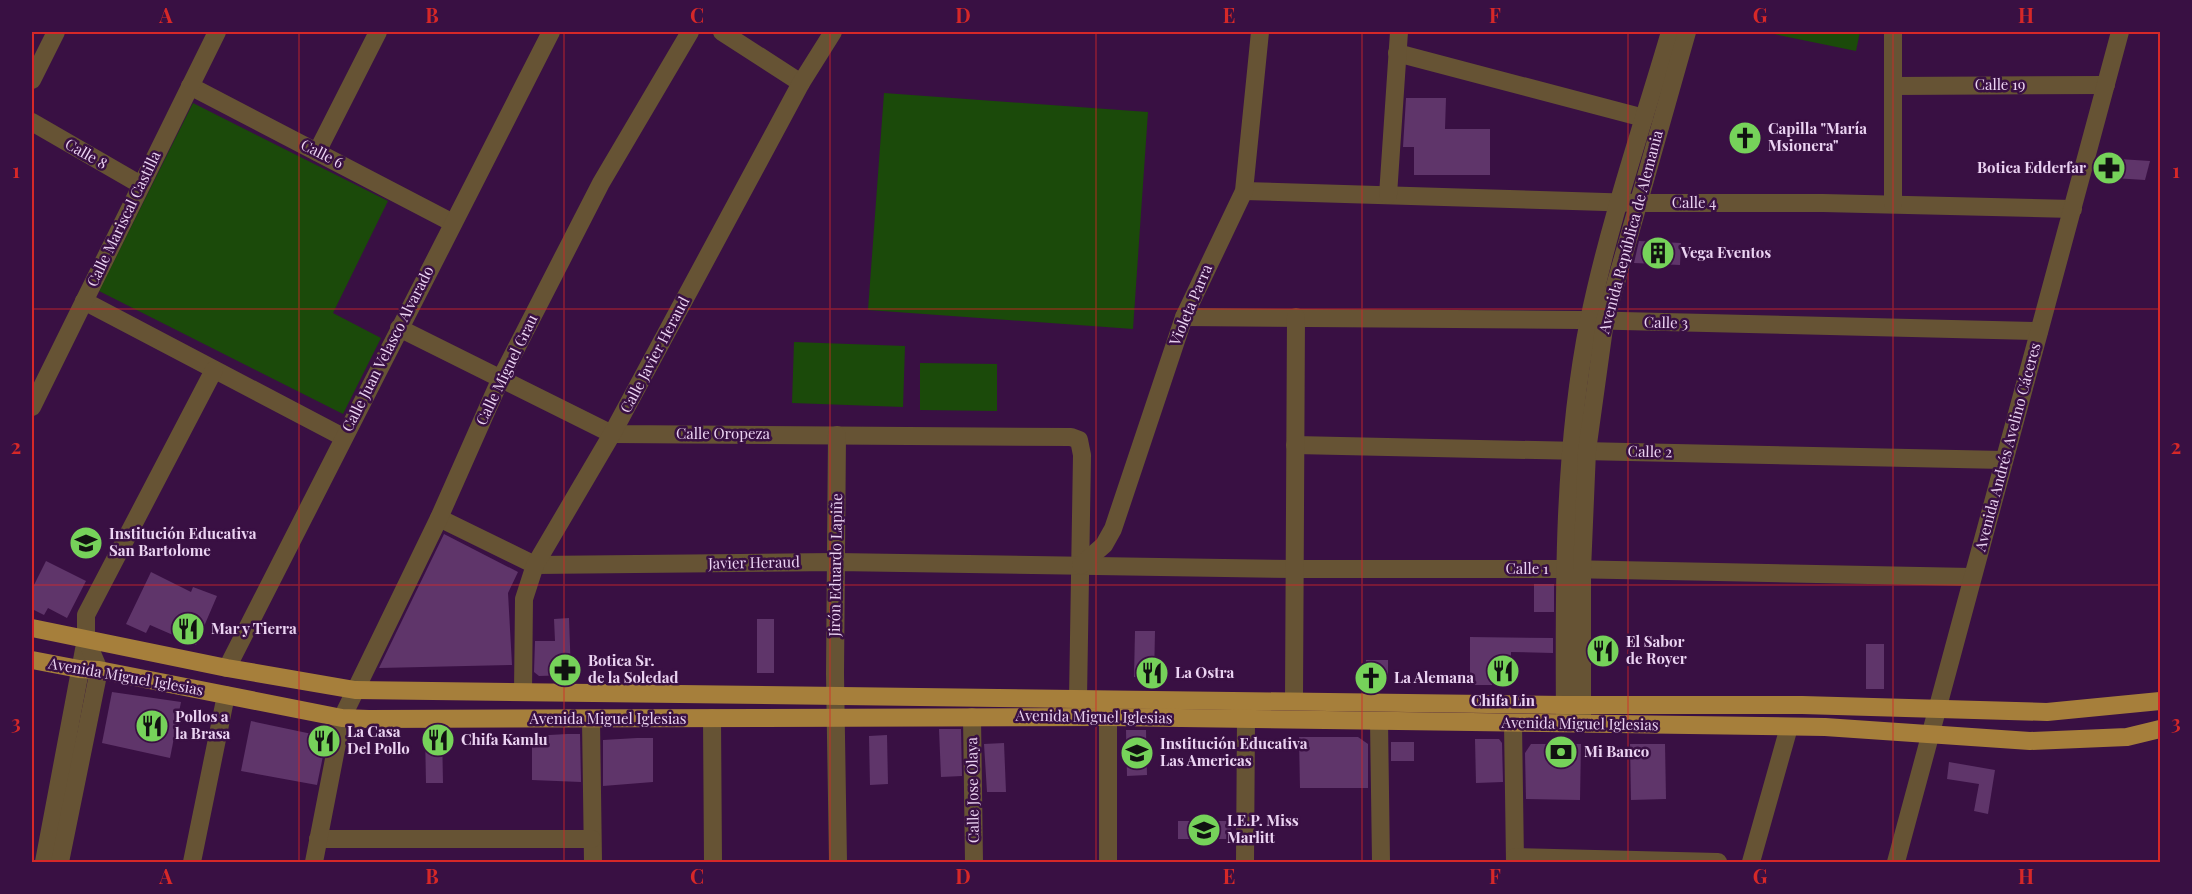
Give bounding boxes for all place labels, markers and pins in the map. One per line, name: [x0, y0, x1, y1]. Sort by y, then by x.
place label: Capilla "María Msionera": [1768, 118, 1867, 155]
church icon: Capilla "María Msionera": [1727, 120, 1763, 156]
pharmacy icon: Botica Edderfar: [2091, 150, 2127, 186]
place label: Botica Edderfar: [1977, 157, 2086, 177]
building icon: Vega Eventos: [1640, 235, 1676, 271]
place label: Vega Eventos: [1680, 242, 1771, 262]
place label: Institución Educativa San Bartolome: [109, 523, 257, 560]
school or university icon: Institución Educativa San Bartolome: [68, 525, 104, 561]
restaurant icon: Mar y Tierra: [170, 611, 206, 647]
place label: Mar y Tierra: [211, 618, 297, 638]
place label: El Sabor de Royer: [1626, 631, 1687, 668]
restaurant icon: El Sabor de Royer: [1585, 633, 1621, 669]
place label: Botica Sr. de la Soledad: [588, 650, 679, 687]
pharmacy icon: Botica Sr. de la Soledad: [547, 652, 583, 688]
restaurant icon: Chifa Lin: [1485, 653, 1521, 689]
restaurant icon: La Ostra: [1134, 655, 1170, 691]
church icon: La Alemana: [1353, 660, 1389, 696]
place label: La Ostra: [1175, 662, 1234, 682]
place label: La Alemana: [1394, 667, 1474, 687]
place label: Chifa Lin: [1471, 690, 1536, 710]
place label: Pollos a la Brasa: [175, 706, 231, 743]
restaurant icon: Pollos a la Brasa: [134, 708, 170, 744]
place label: La Casa Del Pollo: [347, 721, 410, 758]
restaurant icon: Chifa Kamlu: [420, 722, 456, 758]
restaurant icon: La Casa Del Pollo: [306, 723, 342, 759]
place label: Chifa Kamlu: [461, 729, 548, 749]
place label: Institución Educativa Las Americas: [1160, 733, 1308, 770]
bank icon: Mi Banco: [1543, 734, 1579, 770]
school or university icon: Institución Educativa Las Americas: [1119, 735, 1155, 771]
place label: Mi Banco: [1584, 741, 1649, 761]
place label: I.E.P. Miss Marlitt: [1227, 810, 1299, 847]
school or university icon: I.E.P. Miss Marlitt: [1186, 812, 1222, 848]

